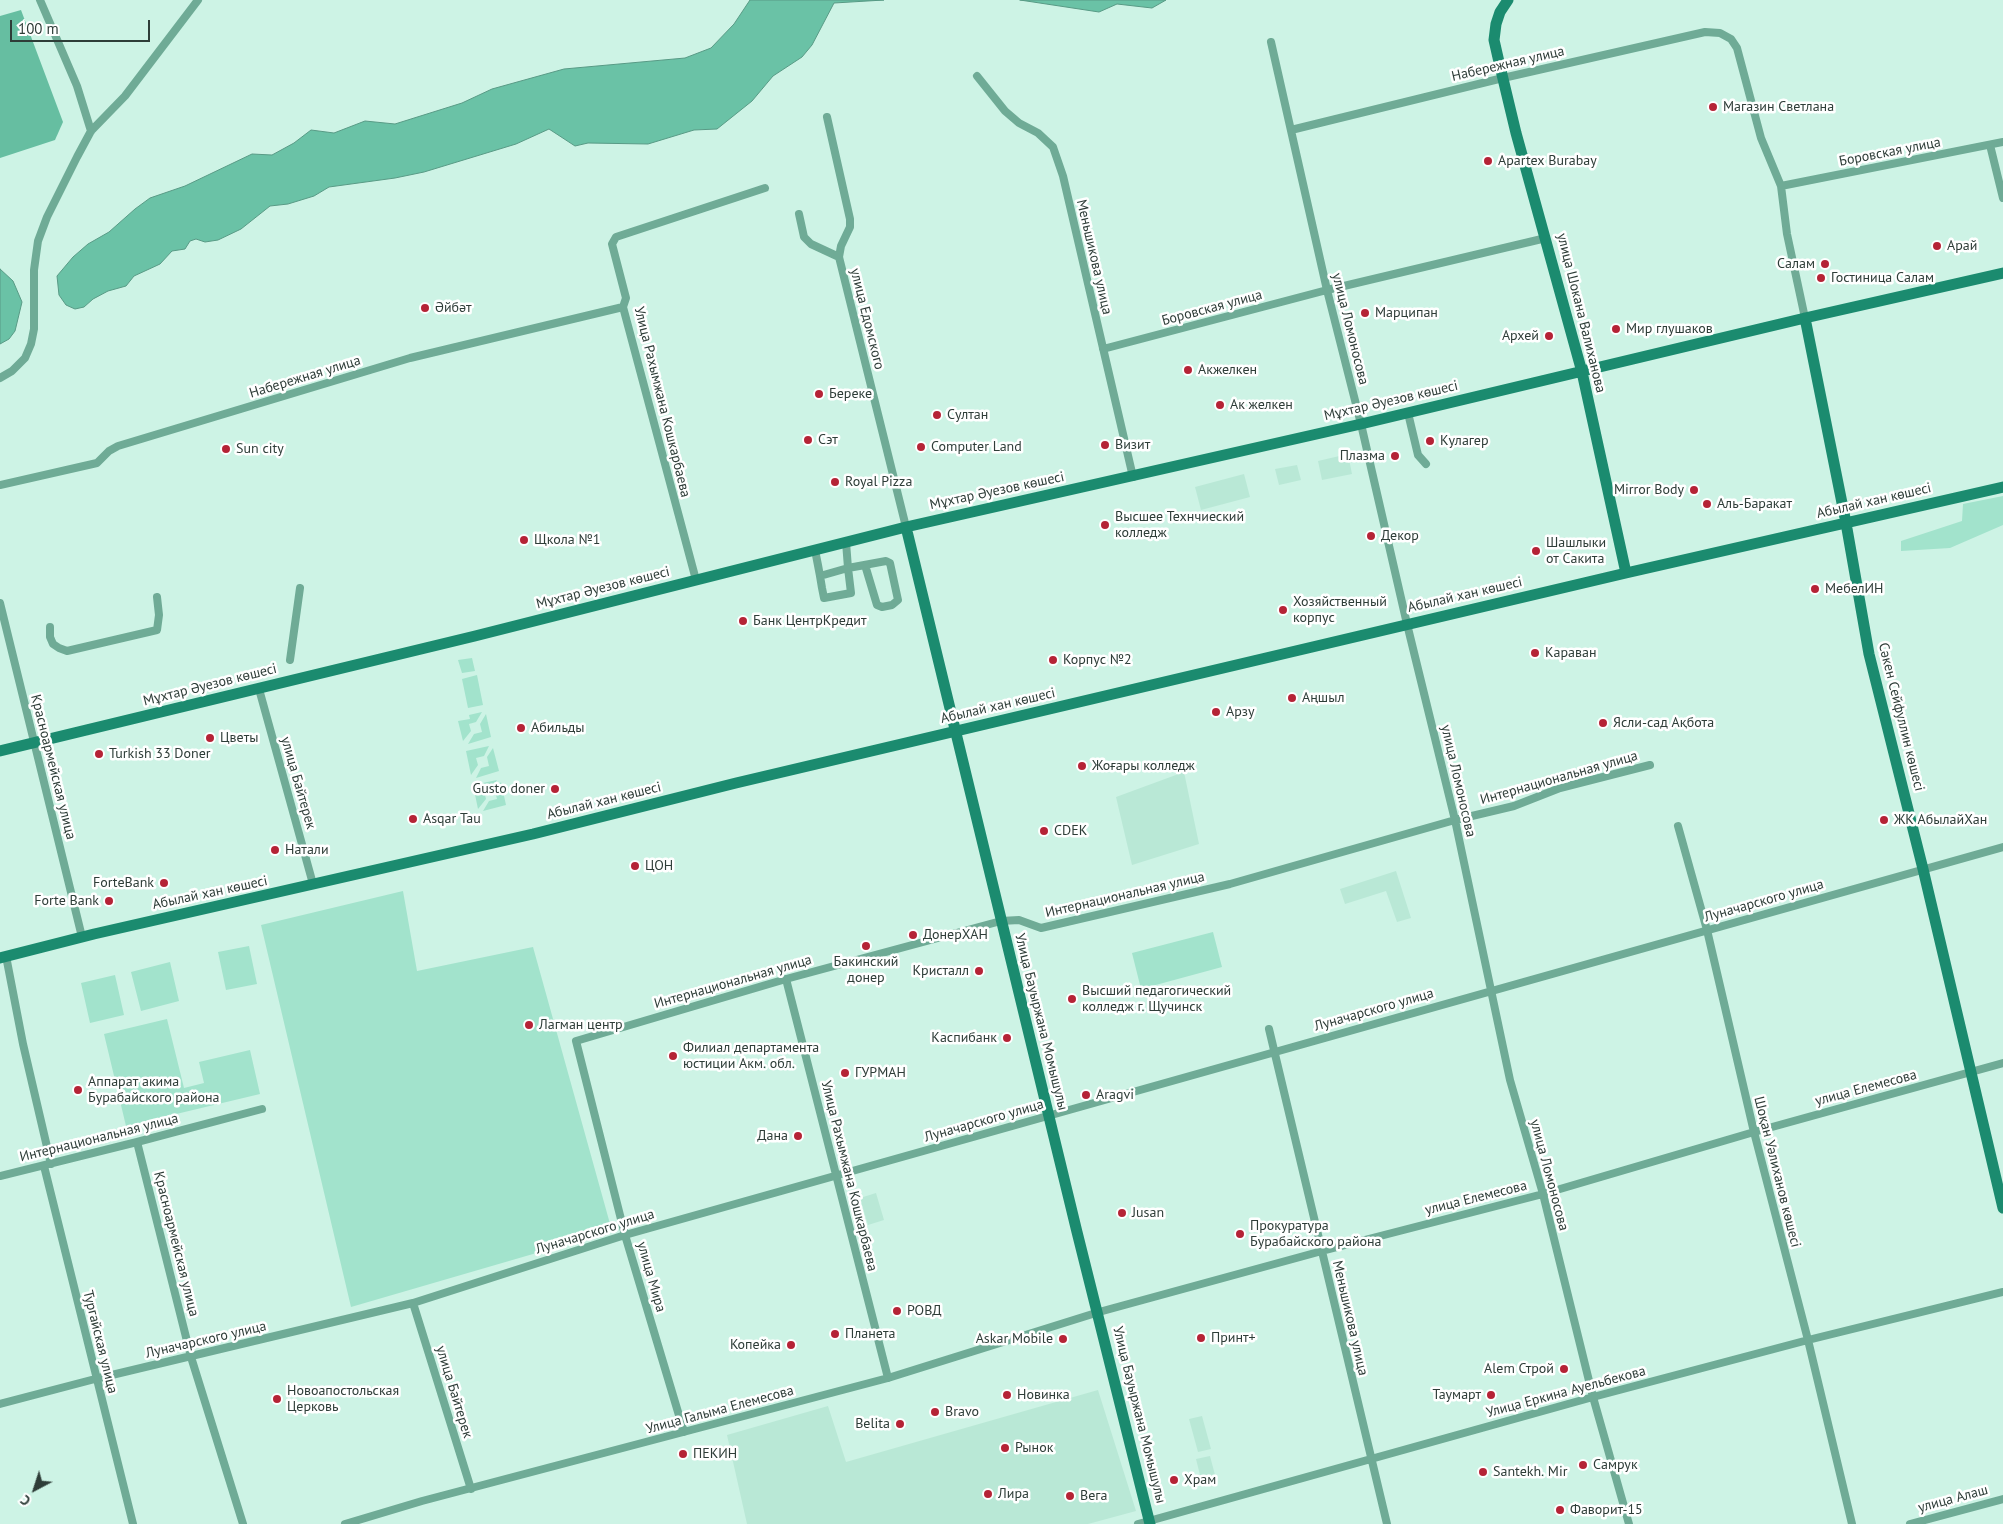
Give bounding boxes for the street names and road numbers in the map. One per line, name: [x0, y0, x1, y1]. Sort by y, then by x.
street label: Набережная улица: [1450, 43, 1566, 85]
street label: Боровская улица: [1838, 134, 1942, 170]
street label: Меньшикова улица: [1073, 198, 1115, 316]
street label: улица Шокана Валиханова: [1553, 231, 1609, 395]
street label: улица Едомского: [846, 267, 888, 371]
street label: улица Ломоносова: [1328, 271, 1372, 387]
street label: Боровская улица: [1160, 287, 1264, 329]
street label: Улица Рахымжана Кошкарбаева: [630, 305, 694, 499]
street label: Набережная улица: [247, 352, 363, 402]
street label: Мұхтар Әуезов көшесі: [1322, 377, 1460, 425]
street label: Мұхтар Әуезов көшесі: [928, 469, 1066, 513]
street label: Абылай хан көшесі: [1815, 480, 1933, 522]
street label: Мұхтар Әуезов көшесі: [535, 563, 671, 613]
street label: Абылай хан көшесі: [1406, 574, 1524, 616]
street label: Сәкен Сейфуллин көшесі: [1874, 641, 1928, 793]
street label: Мұхтар Әуезов көшесі: [142, 660, 278, 710]
street label: Абылай хан көшесі: [939, 685, 1057, 727]
street label: Красноармейская улица: [27, 693, 79, 841]
street label: улица Ломоносова: [1437, 723, 1479, 839]
street label: улица Байтерек: [277, 735, 319, 831]
street label: Интернациональная улица: [1478, 747, 1640, 809]
street label: Абылай хан көшесі: [545, 779, 663, 823]
street label: Интернациональная улица: [1044, 868, 1206, 922]
street label: Абылай хан көшесі: [151, 873, 269, 913]
street label: Луначарского улица: [1702, 876, 1826, 926]
street label: Улица Бауыржана Момышулы: [1011, 932, 1071, 1112]
street label: Интернациональная улица: [652, 951, 814, 1013]
street label: Луначарского улица: [1312, 985, 1436, 1035]
street label: улица Елемесова: [1813, 1066, 1919, 1110]
street label: Улица Рахымжана Кошкарбаева: [817, 1079, 881, 1273]
street label: Шоқан Уәлиханов көшесі: [1750, 1095, 1804, 1249]
street label: Луначарского улица: [922, 1096, 1046, 1146]
street label: Интернациональная улица: [18, 1110, 180, 1166]
street label: улица Ломоносова: [1526, 1117, 1572, 1233]
street label: Красноармейская улица: [150, 1170, 202, 1318]
street label: улица Елемесова: [1423, 1177, 1529, 1219]
street label: Луначарского улица: [534, 1206, 656, 1258]
street label: улица Мира: [633, 1240, 669, 1314]
street label: Меньшикова улица: [1329, 1259, 1371, 1377]
street label: Тургайская улица: [79, 1289, 121, 1395]
street label: Луначарского улица: [144, 1318, 268, 1362]
street label: Улица Бауыржана Момышулы: [1109, 1325, 1169, 1505]
street label: улица Байтерек: [432, 1344, 476, 1440]
street label: Улица Еркина Ауельбекова: [1484, 1363, 1648, 1421]
street label: Улица Галыма Елемесова: [644, 1382, 796, 1438]
street label: улица Алаш: [1916, 1482, 1990, 1516]

